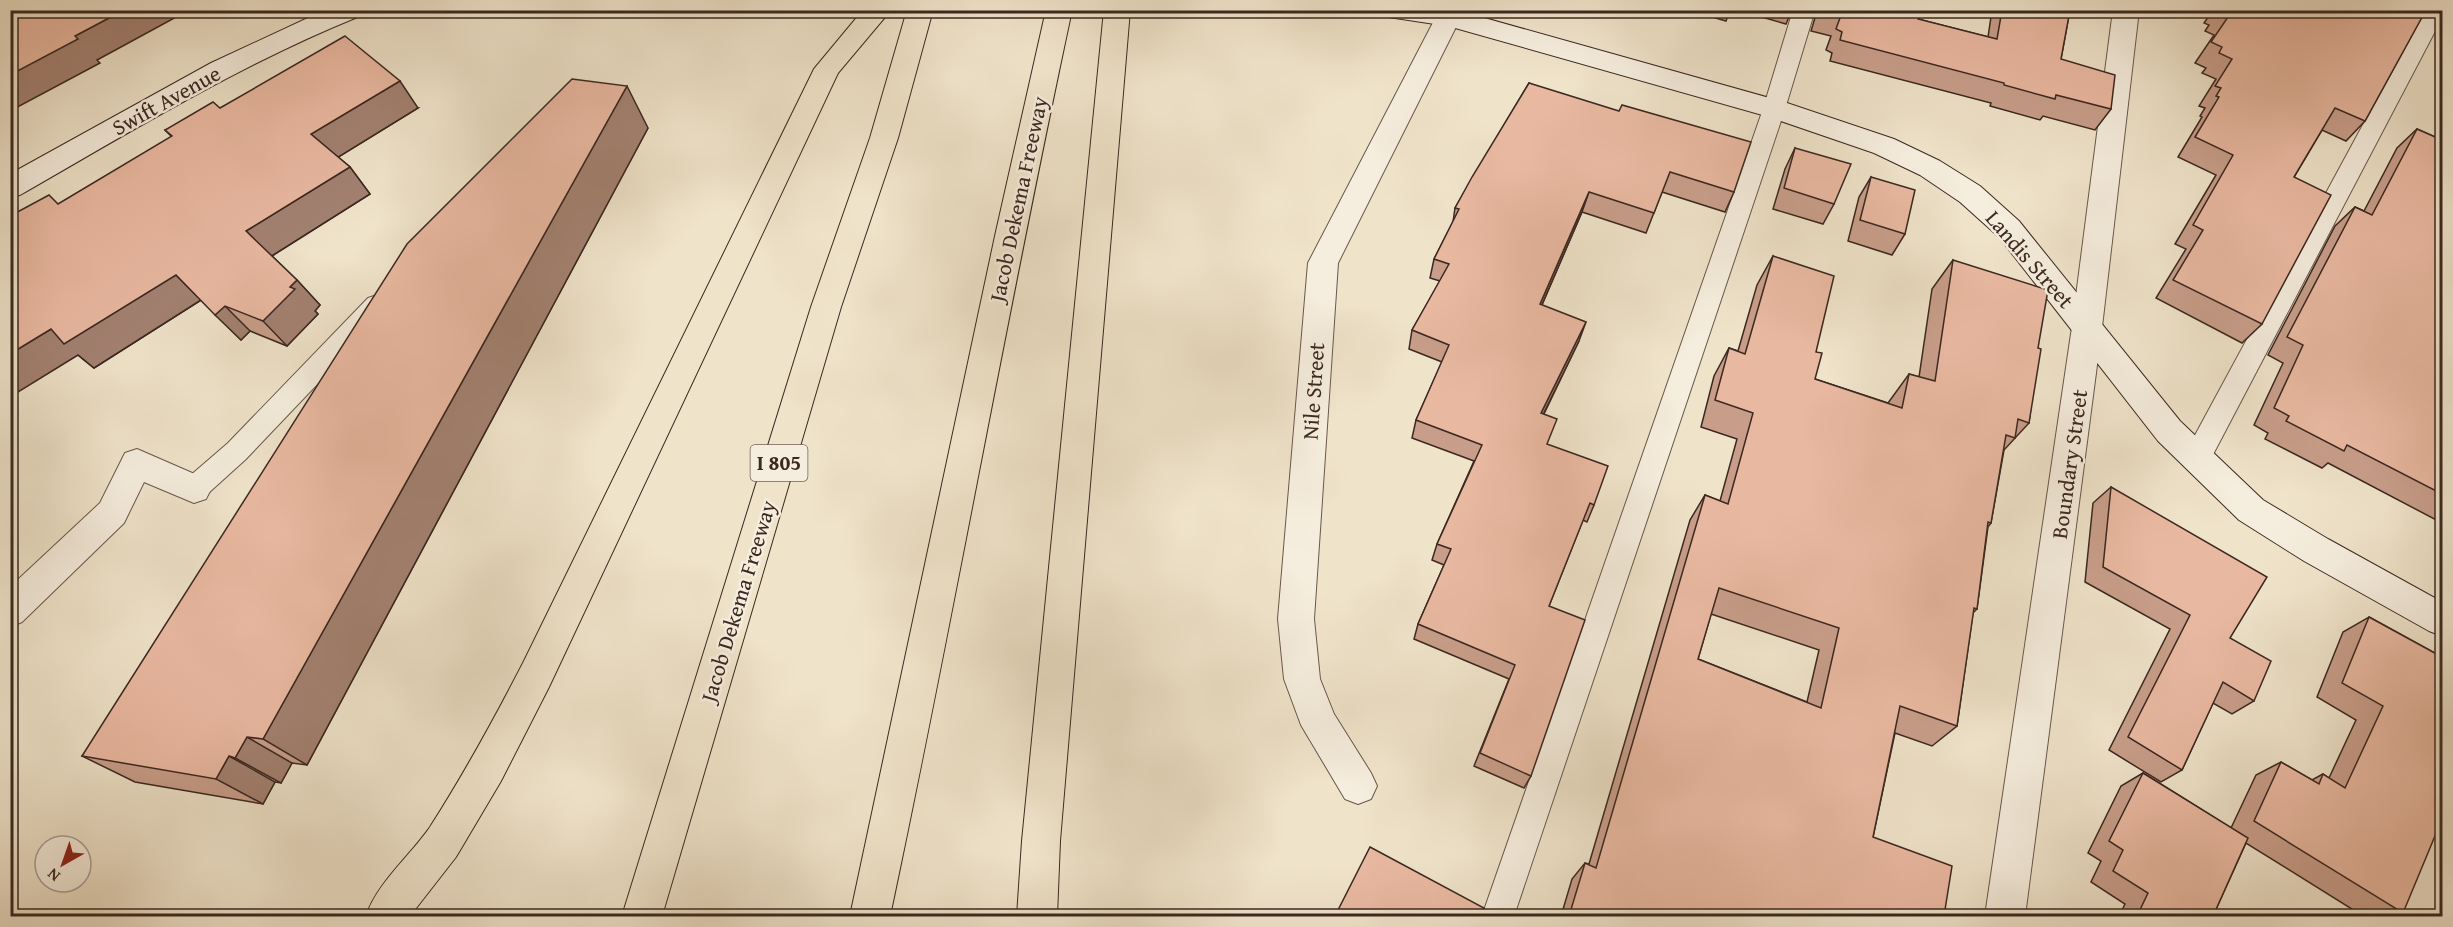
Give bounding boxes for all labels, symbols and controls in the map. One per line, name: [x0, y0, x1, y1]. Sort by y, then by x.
street label: Swift Avenue: [106, 57, 226, 143]
street label: Jacob Dekema Freeway: [980, 93, 1055, 308]
street label: Landis Street: [1978, 203, 2082, 315]
street label: Nile Street: [1294, 341, 1332, 441]
street label: Boundary Street: [2043, 387, 2095, 541]
road number: I 805: [750, 445, 808, 481]
street label: Jacob Dekema Freeway: [691, 496, 784, 709]
north arrow: [33, 834, 93, 894]
text: N: [41, 863, 65, 888]

